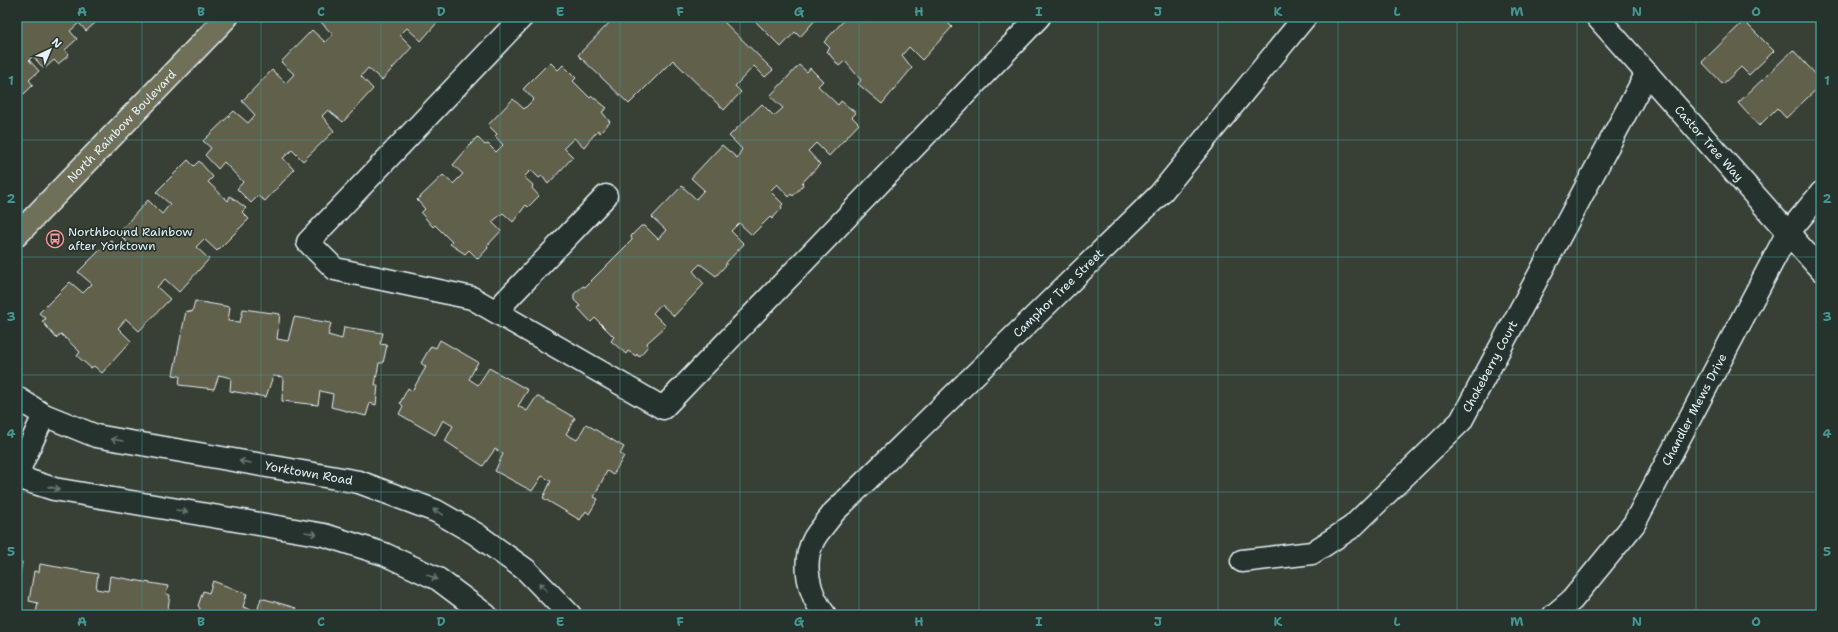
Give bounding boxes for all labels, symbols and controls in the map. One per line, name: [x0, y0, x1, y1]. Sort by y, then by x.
text: A: [77, 3, 87, 20]
text: B: [197, 3, 205, 20]
text: C: [317, 3, 325, 20]
text: D: [436, 3, 446, 20]
text: E: [556, 3, 565, 20]
text: F: [676, 3, 684, 20]
text: G: [794, 3, 805, 20]
text: H: [914, 3, 924, 20]
text: I: [1035, 3, 1043, 20]
text: J: [1154, 3, 1162, 20]
text: K: [1274, 3, 1283, 20]
text: L: [1393, 3, 1401, 20]
text: M: [1510, 3, 1524, 20]
text: N: [1632, 3, 1642, 20]
text: O: [1751, 3, 1761, 20]
north arrow: [30, 30, 70, 70]
text: N: [48, 35, 65, 52]
street label: North Rainbow Boulevard: [64, 66, 180, 186]
text: 1: [8, 72, 14, 89]
text: 1: [1824, 72, 1830, 89]
street label: Castor Tree Way: [1671, 102, 1747, 185]
text: 2: [6, 190, 16, 207]
text: 2: [1822, 190, 1832, 207]
place label: Northbound Rainbow after Yorktown: [68, 224, 193, 254]
bus stop icon: Northbound Rainbow after Yorktown: [45, 229, 65, 249]
street label: Camphor Tree Street: [1010, 245, 1107, 341]
text: 3: [6, 308, 16, 325]
text: 3: [1822, 308, 1832, 325]
street label: Chokeberry Court: [1459, 318, 1521, 415]
street label: Chandler Mews Drive: [1658, 350, 1731, 468]
text: 4: [6, 425, 16, 442]
text: 4: [1822, 425, 1832, 442]
one-way arrow: [111, 436, 124, 444]
one-way arrow: [239, 458, 252, 466]
street label: Yorktown Road: [264, 458, 354, 489]
one-way arrow: [48, 485, 61, 493]
one-way arrow: [176, 507, 189, 515]
one-way arrow: [432, 508, 444, 515]
one-way arrow: [304, 529, 317, 537]
text: 5: [7, 543, 15, 560]
text: 5: [1823, 543, 1831, 560]
one-way arrow: [426, 574, 438, 581]
one-way arrow: [538, 582, 548, 592]
text: A: [77, 613, 87, 630]
text: B: [197, 613, 205, 630]
text: C: [317, 613, 325, 630]
text: D: [436, 613, 446, 630]
text: E: [556, 613, 565, 630]
text: F: [676, 613, 684, 630]
text: G: [794, 613, 805, 630]
text: H: [914, 613, 924, 630]
text: I: [1035, 613, 1043, 630]
text: J: [1154, 613, 1162, 630]
text: K: [1274, 613, 1283, 630]
text: L: [1393, 613, 1401, 630]
text: M: [1510, 613, 1524, 630]
text: N: [1632, 613, 1642, 630]
text: O: [1751, 613, 1761, 630]

